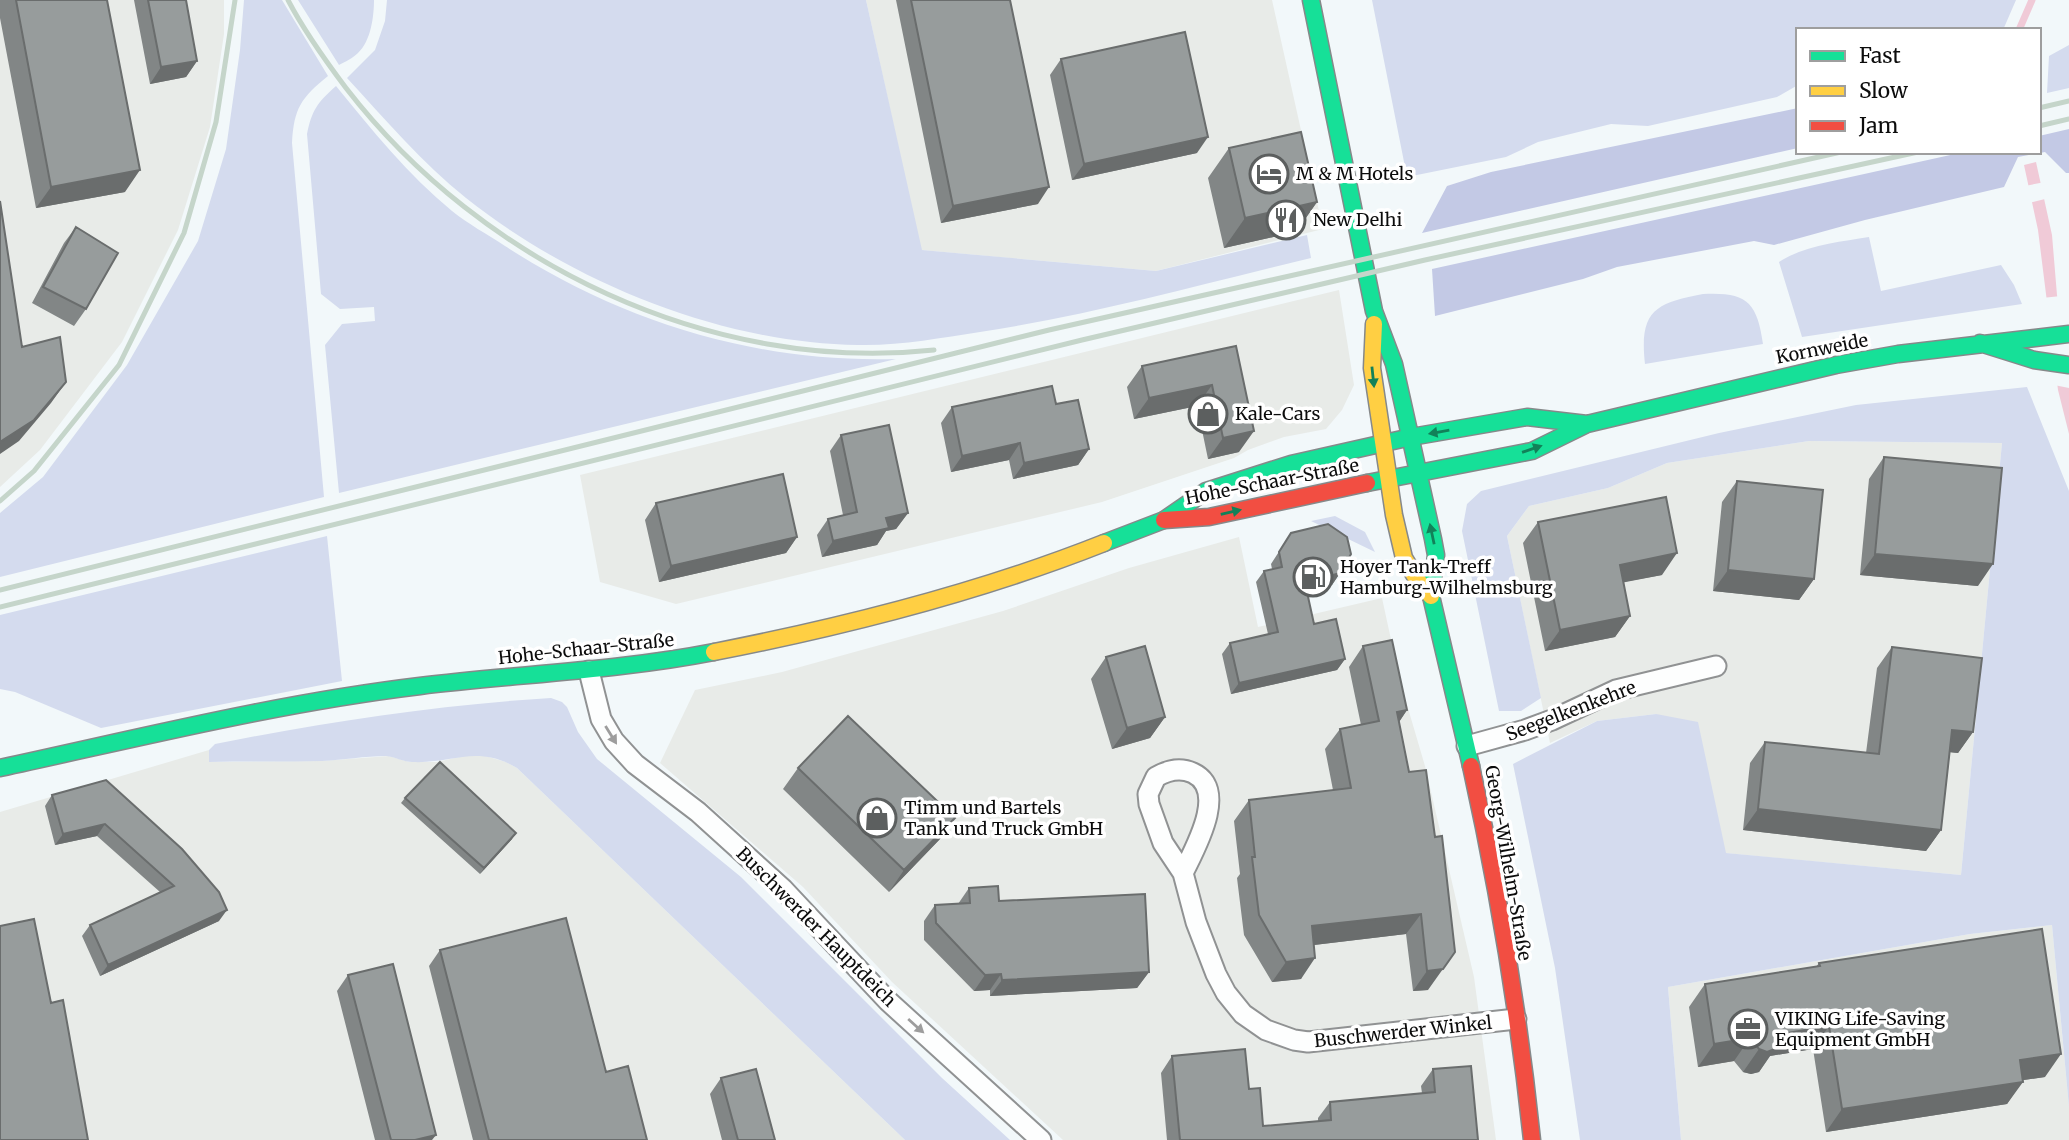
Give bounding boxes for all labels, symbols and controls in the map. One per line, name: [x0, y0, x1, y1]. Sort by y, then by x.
legend: [1796, 28, 2041, 154]
text: Fast: [1859, 42, 1901, 69]
text: Slow: [1859, 77, 1908, 104]
text: Jam: [1858, 112, 1898, 139]
hotel icon: M & M Hotels: [1248, 153, 1290, 195]
place label: M & M Hotels: [1296, 162, 1413, 185]
restaurant icon: New Delhi: [1265, 199, 1307, 241]
place label: New Delhi: [1313, 208, 1403, 231]
street label: Kornweide: [1774, 328, 1870, 369]
one-way arrow: [1368, 366, 1379, 388]
shop icon: Kale-Cars: [1187, 393, 1229, 435]
place label: Kale-Cars: [1235, 402, 1320, 425]
one-way arrow: [1428, 426, 1450, 437]
one-way arrow: [1521, 443, 1542, 454]
street label: Hohe-Schaar-Straße: [1183, 453, 1361, 510]
one-way arrow: [1220, 506, 1242, 517]
one-way arrow: [1426, 523, 1437, 545]
place label: Hoyer Tank-Treff Hamburg-Wilhelmsburg: [1340, 555, 1553, 599]
fuel station icon: Hoyer Tank-Treff Hamburg-Wilhelmsburg: [1292, 556, 1334, 598]
street label: Hohe-Schaar-Straße: [497, 628, 675, 669]
street label: Seegelkenkehre: [1503, 675, 1639, 746]
one-way arrow: [604, 725, 617, 744]
street label: Georg-Wilhelm-Straße: [1480, 764, 1537, 962]
place label: Timm und Bartels Tank und Truck GmbH: [904, 796, 1103, 840]
shop icon: Timm und Bartels Tank und Truck GmbH: [856, 797, 898, 839]
street label: Buschwerder Hauptdeich: [732, 842, 901, 1011]
place label: VIKING Life-Saving Equipment GmbH: [1774, 1007, 1945, 1051]
office icon: VIKING Life-Saving Equipment GmbH: [1727, 1008, 1769, 1050]
street label: Buschwerder Winkel: [1313, 1011, 1493, 1052]
one-way arrow: [907, 1018, 924, 1034]

